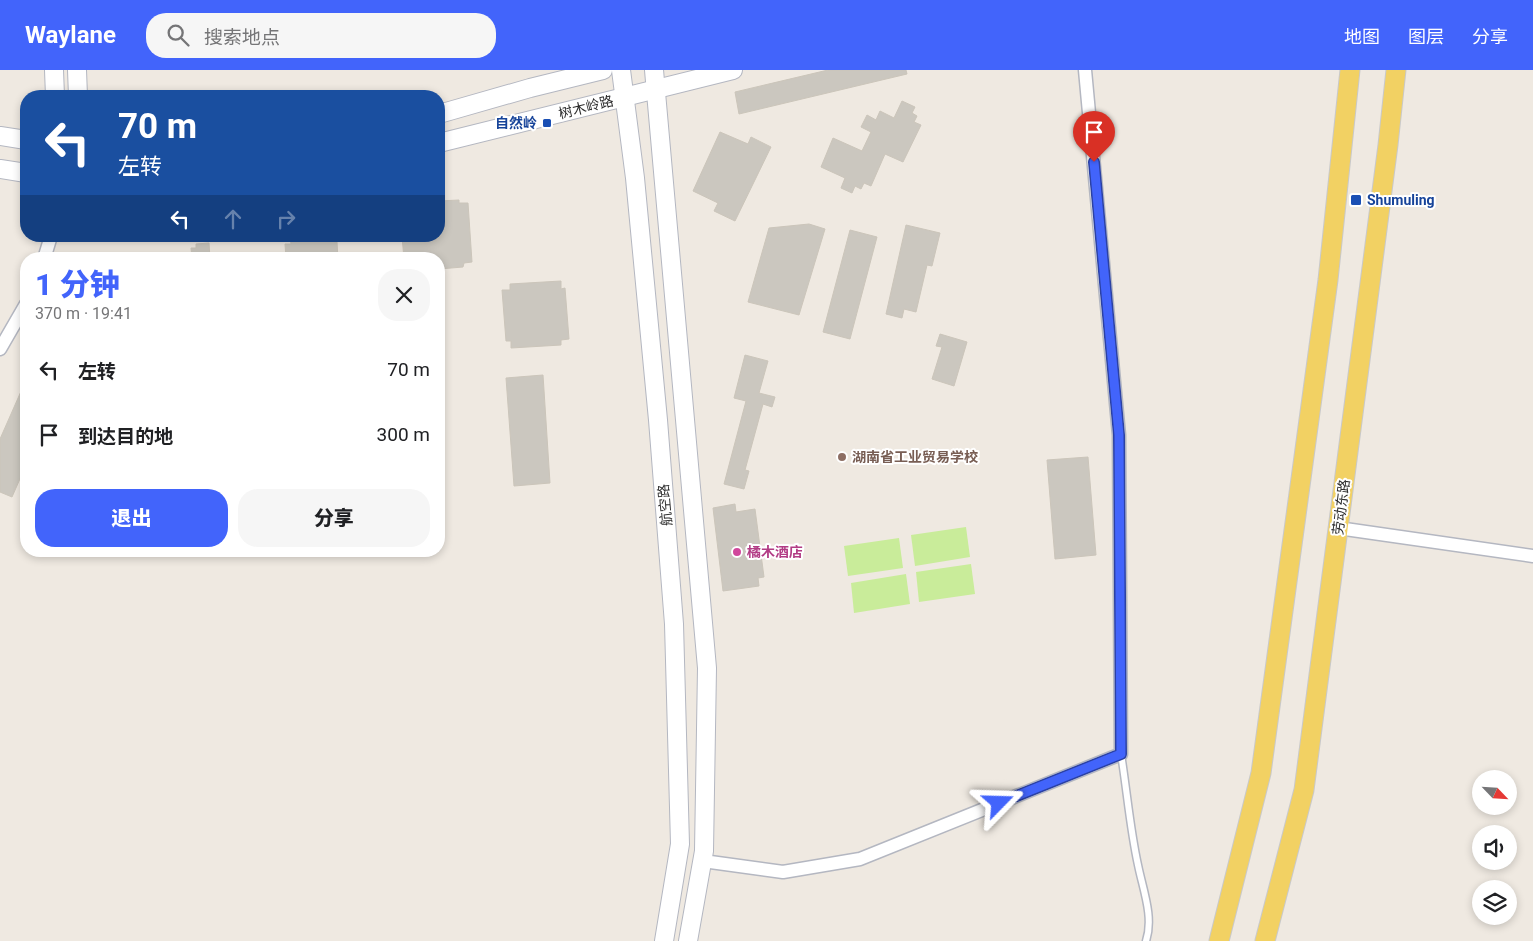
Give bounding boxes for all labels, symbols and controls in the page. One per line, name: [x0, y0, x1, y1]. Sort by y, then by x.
search box: [146, 13, 496, 58]
text: Waylane: [25, 21, 116, 49]
icon: search: [164, 21, 192, 49]
text: 搜索地点: [204, 26, 280, 49]
text: 地图: [1344, 26, 1380, 47]
text: 图层: [1408, 26, 1444, 47]
text: 分享: [1472, 26, 1508, 47]
street label: 树木岭路: [557, 92, 615, 122]
text: 70 m: [118, 106, 197, 147]
icon: left: [35, 110, 100, 175]
pin: [1073, 111, 1115, 162]
place label: 自然岭: [495, 115, 537, 131]
marker: 自然岭: [541, 117, 553, 129]
icon: arrive: [1080, 118, 1108, 146]
text: 左转: [118, 154, 162, 179]
place label: Shumuling: [1367, 192, 1435, 208]
marker: Shumuling: [1349, 193, 1363, 207]
icon: left: [166, 205, 194, 233]
icon: ahead: [219, 205, 247, 233]
icon: right: [272, 205, 300, 233]
text: 1 分钟: [35, 267, 120, 302]
button: close: [378, 269, 430, 321]
text: 370 m · 19:41: [35, 304, 132, 323]
icon: left: [35, 356, 63, 384]
text: 70 m: [387, 358, 430, 381]
text: 左转: [78, 360, 116, 383]
icon: arrive: [35, 421, 63, 449]
text: 300 m: [377, 423, 430, 446]
text: 到达目的地: [78, 425, 173, 448]
place label: 湖南省工业贸易学校: [852, 449, 978, 465]
marker: 湖南省工业贸易学校: [836, 451, 848, 463]
street label: 劳动东路: [1330, 478, 1352, 536]
street label: 航空路: [655, 483, 675, 527]
button: 退出: [35, 489, 228, 547]
button: 分享: [238, 489, 430, 547]
place label: 橘木酒店: [747, 544, 803, 560]
marker: 橘木酒店: [731, 546, 743, 558]
north arrow: [1472, 770, 1518, 815]
map controls: [1472, 770, 1517, 925]
position arrow: [972, 776, 1024, 828]
button: sound: [1472, 825, 1517, 870]
button: layers: [1472, 880, 1517, 925]

